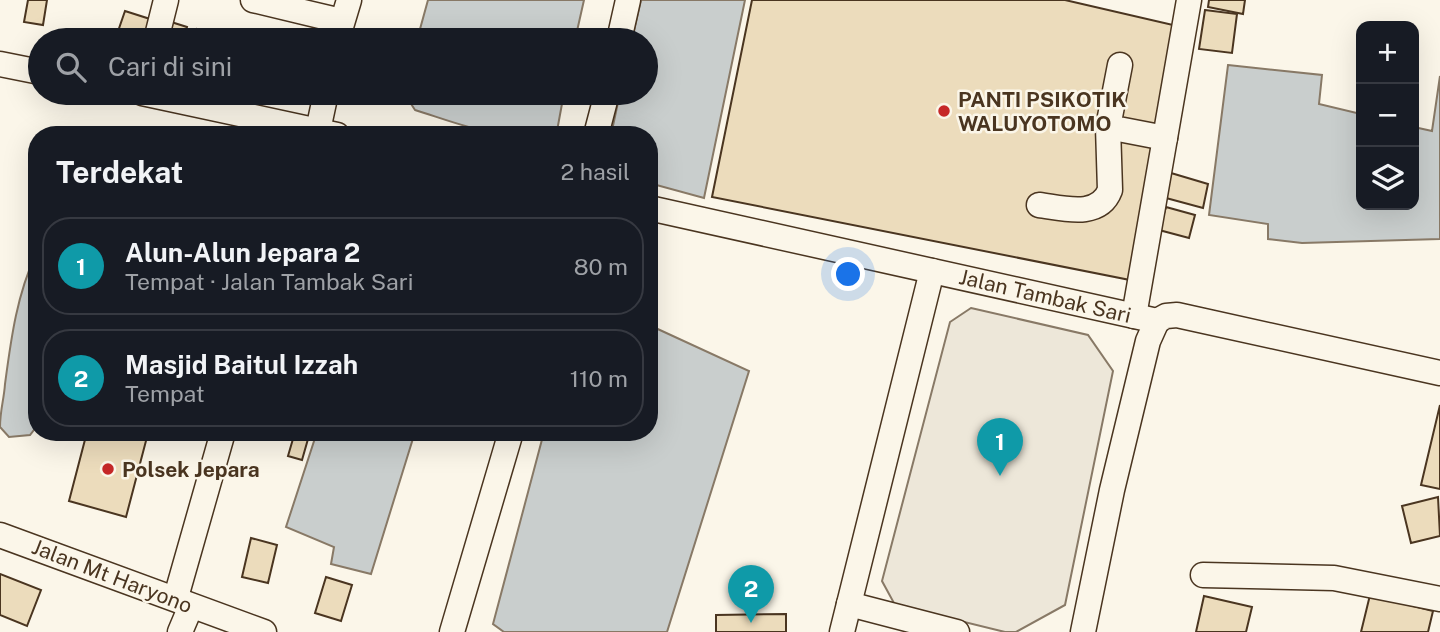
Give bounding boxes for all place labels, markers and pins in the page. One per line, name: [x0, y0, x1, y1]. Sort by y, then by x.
place label: PANTI PSIKOTIK WALUYOTOMO: [958, 87, 1126, 136]
marker: PANTI PSIKOTIK WALUYOTOMO: [936, 103, 952, 119]
pin: 1: [977, 418, 1023, 476]
place label: Polsek Jepara: [122, 457, 260, 482]
marker: Polsek Jepara: [100, 461, 116, 477]
pin: 2: [728, 565, 774, 623]

